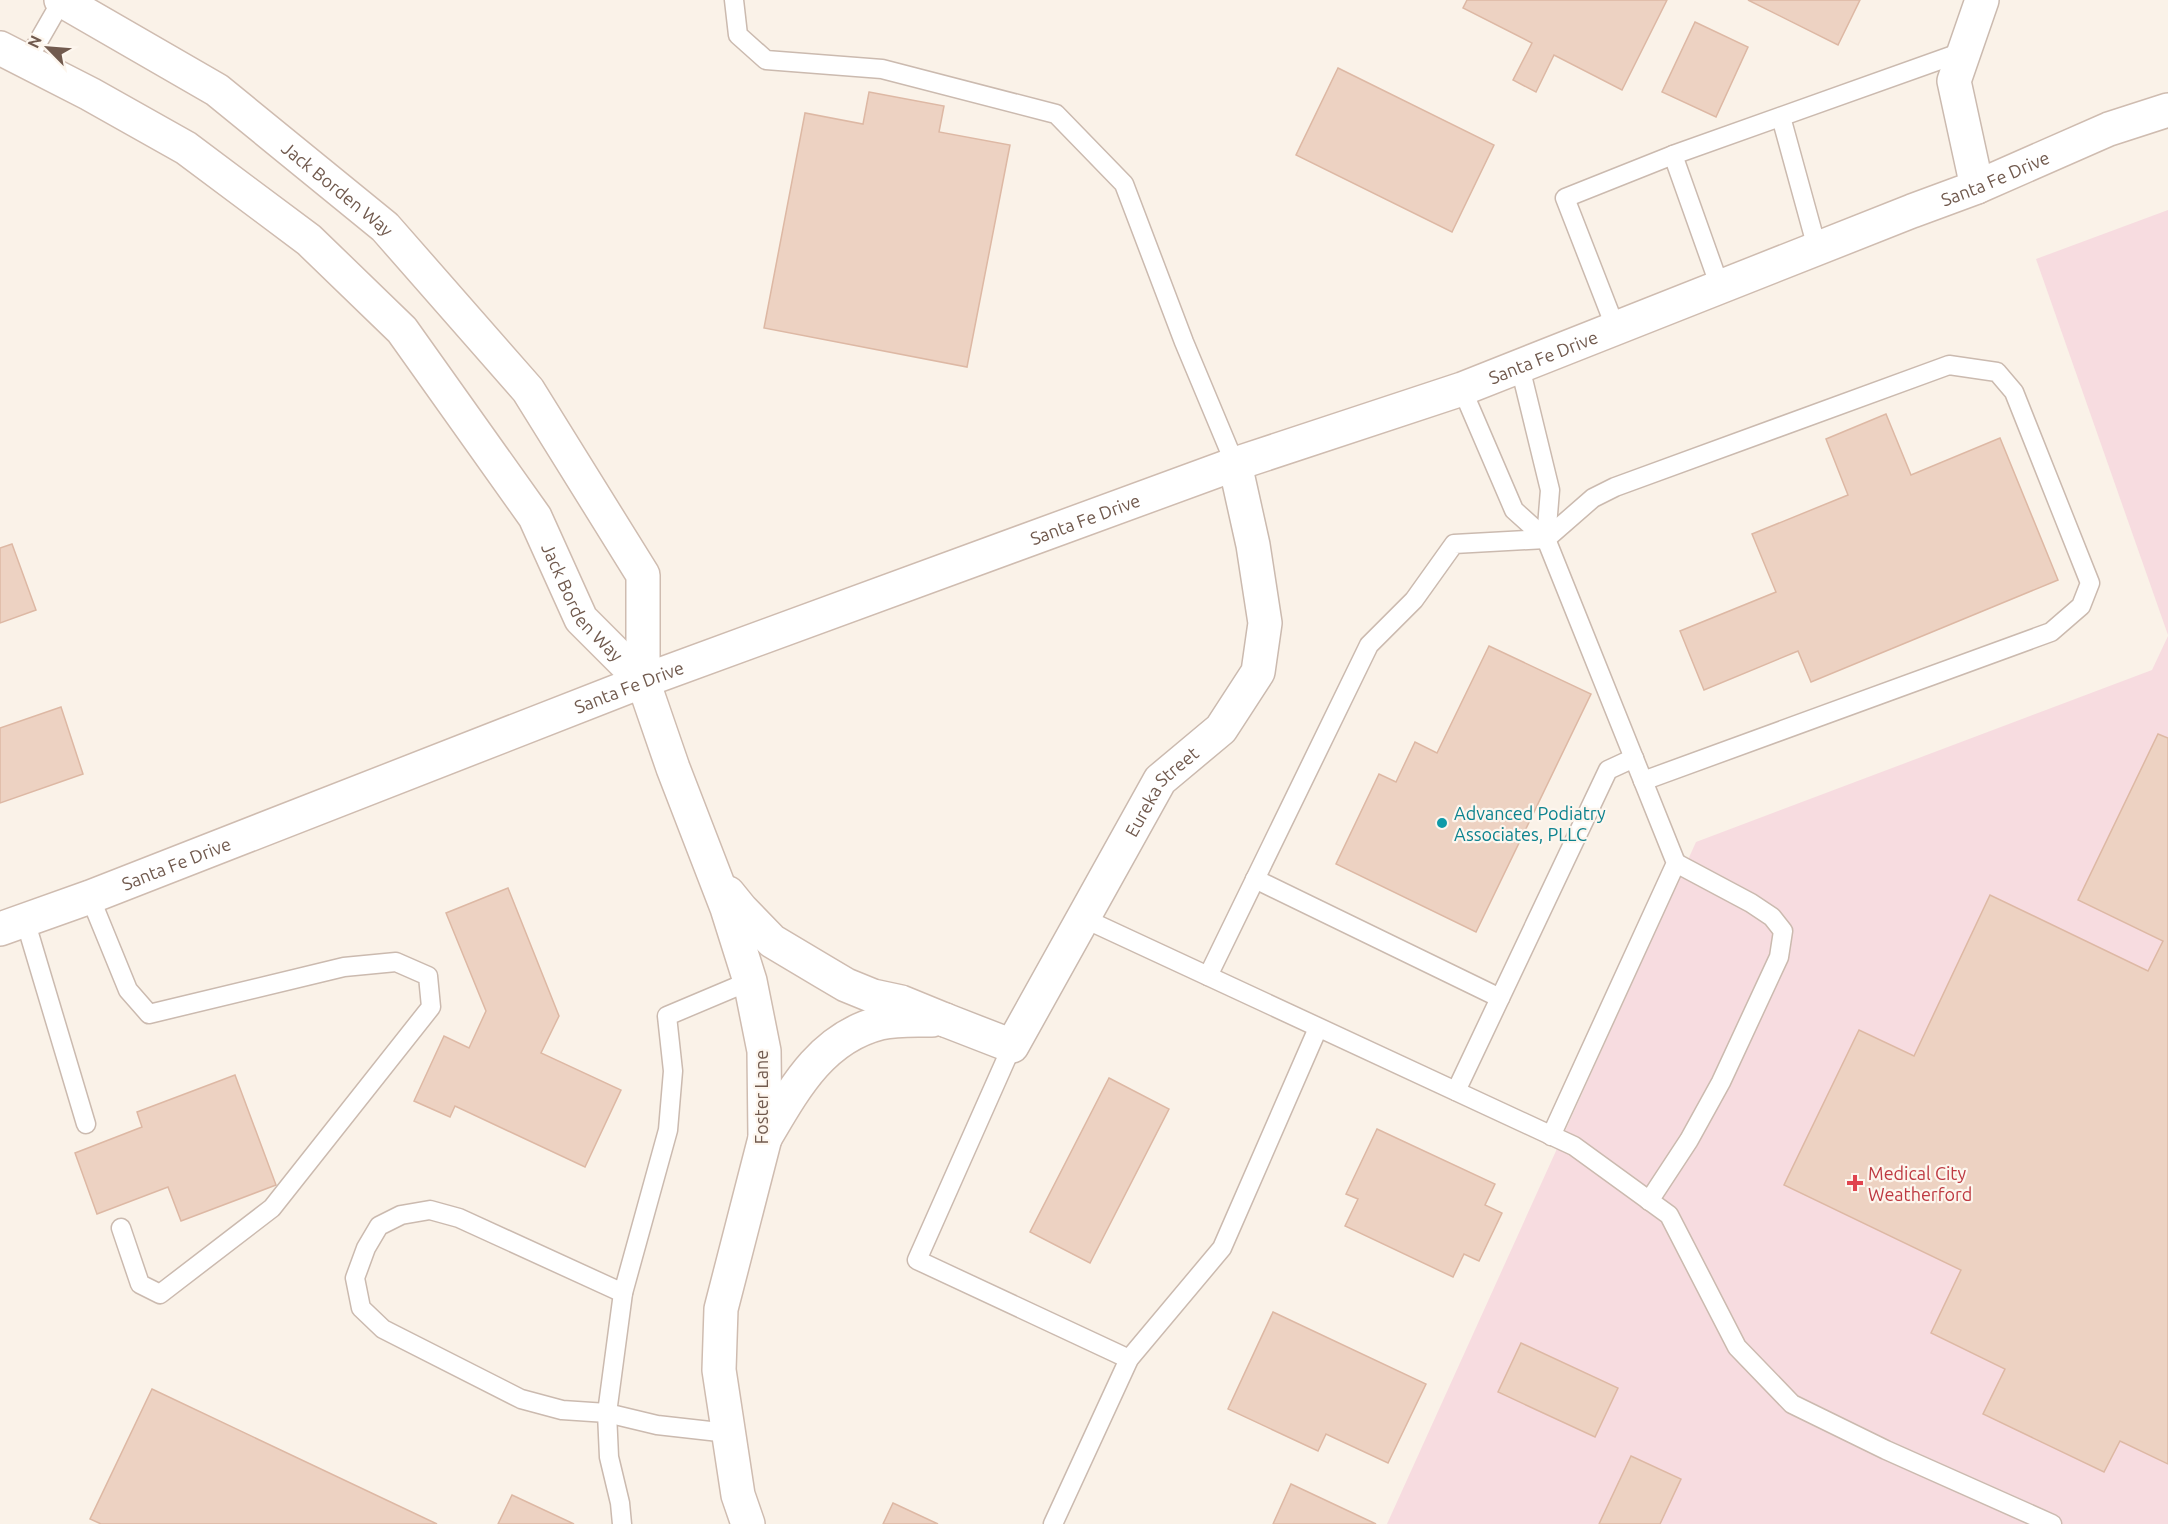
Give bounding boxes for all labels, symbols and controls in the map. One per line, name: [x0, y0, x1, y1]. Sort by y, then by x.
north arrow: [18, 18, 78, 78]
text: N: [24, 32, 45, 51]
street label: Jack Borden Way: [278, 137, 398, 240]
street label: Santa Fe Drive: [1938, 147, 2052, 209]
street label: Santa Fe Drive: [1486, 326, 1600, 387]
street label: Santa Fe Drive: [1027, 490, 1143, 548]
street label: Jack Borden Way: [538, 540, 627, 665]
street label: Santa Fe Drive: [571, 657, 686, 717]
street label: Eureka Street: [1121, 742, 1202, 840]
place label: Advanced Podiatry Associates, PLLC: [1454, 803, 1606, 844]
marker: Advanced Podiatry Associates, PLLC: [1435, 816, 1449, 830]
street label: Santa Fe Drive: [119, 833, 234, 894]
street label: Foster Lane: [751, 1050, 771, 1144]
place label: Medical City Weatherford: [1868, 1163, 1972, 1204]
marker: Medical City Weatherford: [1846, 1174, 1864, 1192]

